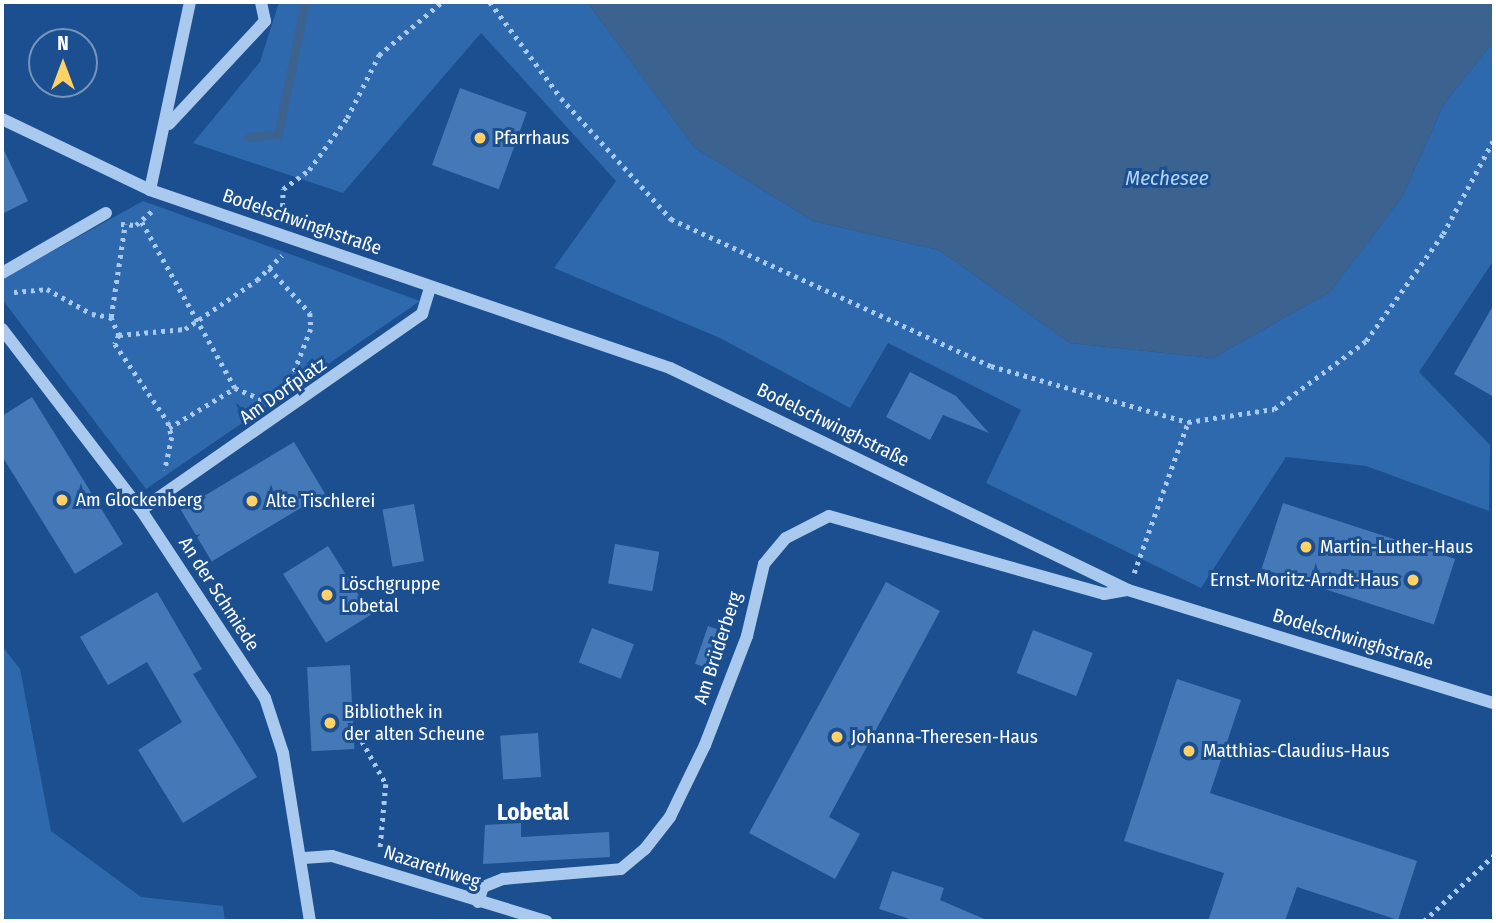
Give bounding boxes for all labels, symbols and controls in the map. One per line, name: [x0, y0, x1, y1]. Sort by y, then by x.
north arrow: [28, 28, 98, 98]
text: N: [57, 32, 69, 55]
place label: Pfarrhaus: [494, 127, 569, 149]
marker: Pfarrhaus: [472, 130, 488, 146]
water label: Mechesee: [1125, 165, 1209, 191]
street label: Bodelschwinghstraße: [220, 184, 384, 260]
street label: Am Dorfplatz: [235, 353, 331, 429]
street label: Bodelschwinghstraße: [753, 378, 913, 472]
place label: Am Glockenberg: [76, 489, 202, 511]
place label: Alte Tischlerei: [266, 490, 375, 512]
marker: Am Glockenberg: [54, 492, 70, 508]
marker: Alte Tischlerei: [244, 493, 260, 509]
street label: An der Schmiede: [174, 533, 264, 655]
place label: Martin-Luther-Haus: [1320, 536, 1473, 558]
marker: Martin-Luther-Haus: [1298, 539, 1314, 555]
place label: Ernst-Moritz-Arndt-Haus: [1210, 569, 1399, 591]
marker: Ernst-Moritz-Arndt-Haus: [1405, 572, 1421, 588]
place label: Löschgruppe Lobetal: [341, 573, 440, 617]
marker: Löschgruppe Lobetal: [319, 587, 335, 603]
street label: Am Brüderberg: [689, 589, 747, 707]
street label: Bodelschwinghstraße: [1270, 604, 1436, 674]
place label: Bibliothek in der alten Scheune: [344, 701, 485, 745]
marker: Bibliothek in der alten Scheune: [322, 715, 338, 731]
place label: Johanna-Theresen-Haus: [851, 726, 1038, 748]
marker: Johanna-Theresen-Haus: [829, 729, 845, 745]
place label: Matthias-Claudius-Haus: [1203, 740, 1390, 762]
marker: Matthias-Claudius-Haus: [1181, 743, 1197, 759]
district label: Lobetal: [497, 798, 569, 826]
street label: Nazarethweg: [381, 841, 483, 893]

